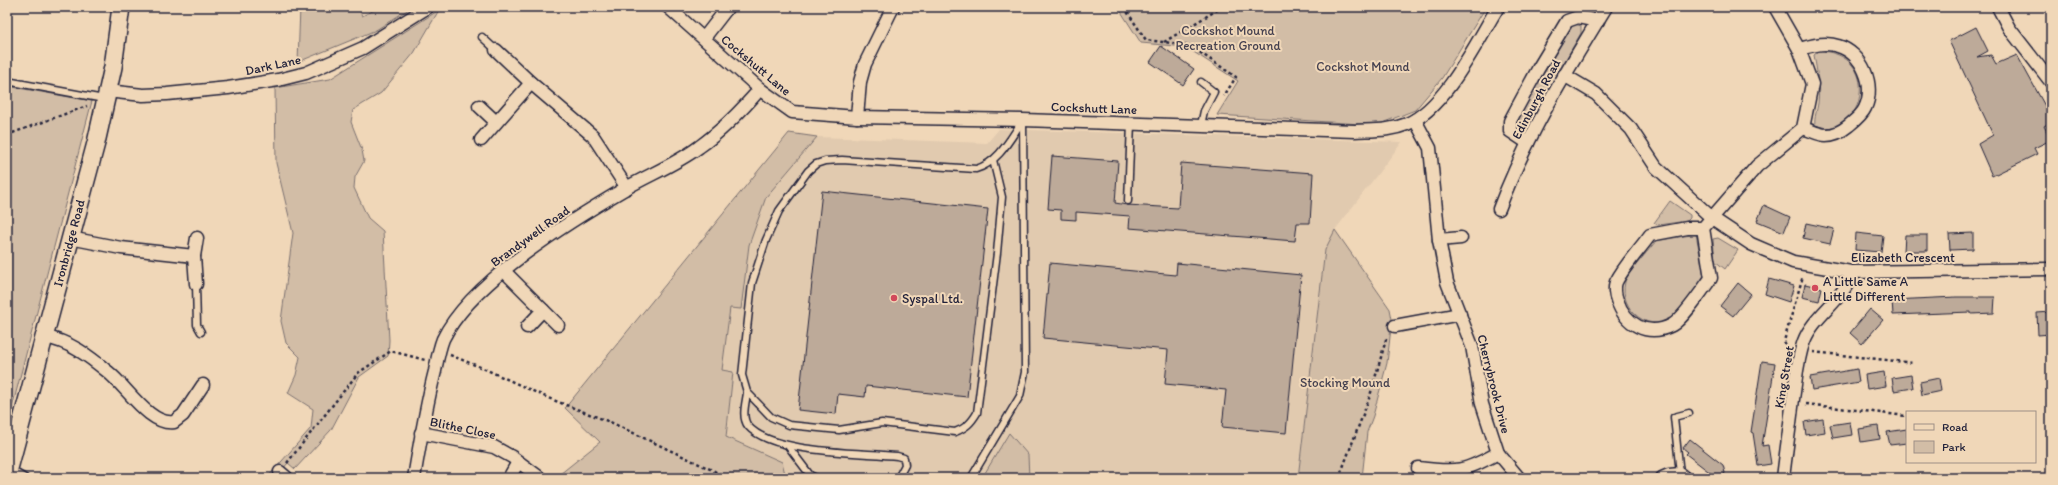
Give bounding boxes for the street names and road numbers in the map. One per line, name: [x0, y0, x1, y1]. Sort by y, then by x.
street label: Cockshutt Lane: [718, 32, 794, 98]
street label: Dark Lane: [244, 52, 302, 78]
street label: Edinburgh Road: [1509, 56, 1563, 142]
street label: Cockshutt Lane: [1051, 99, 1137, 117]
street label: Ironbridge Road: [50, 198, 88, 288]
street label: Brandywell Road: [488, 202, 572, 270]
street label: Elizabeth Crescent: [1851, 250, 1955, 265]
street label: Cherrybrook Drive: [1474, 333, 1514, 435]
street label: King Street: [1771, 344, 1797, 409]
street label: Blithe Close: [429, 414, 497, 442]

